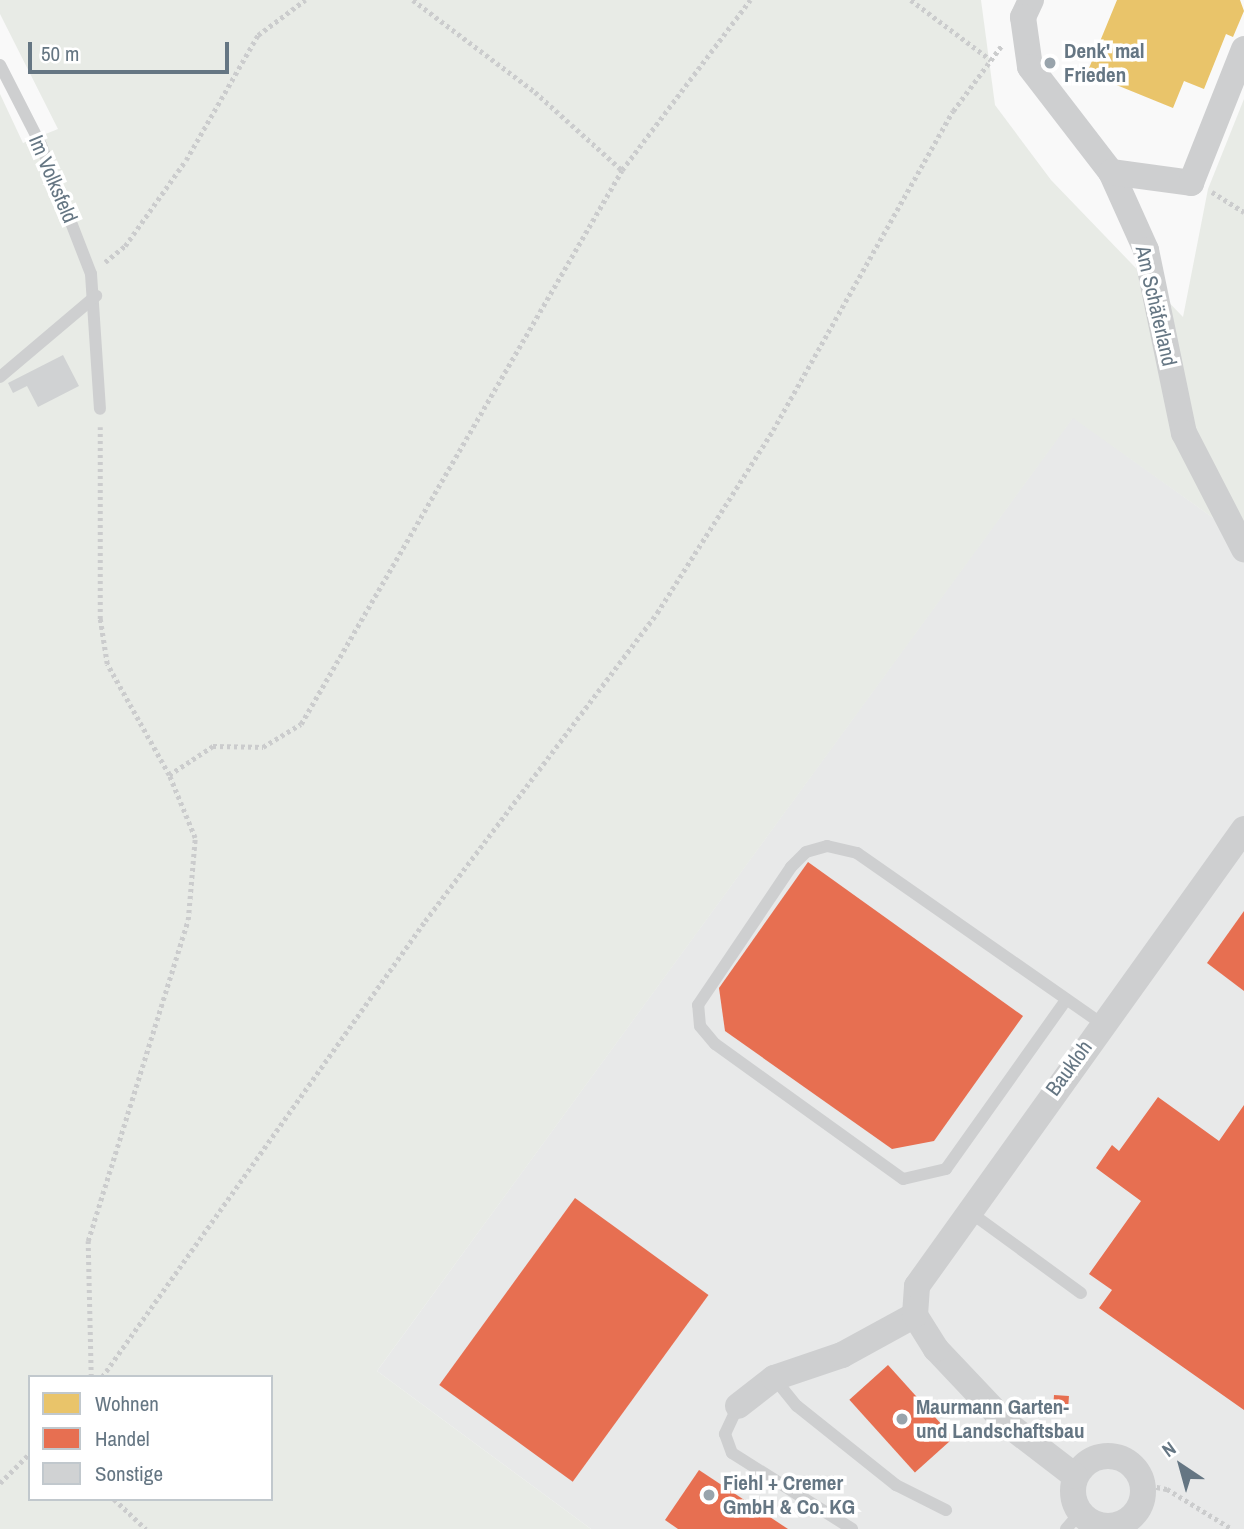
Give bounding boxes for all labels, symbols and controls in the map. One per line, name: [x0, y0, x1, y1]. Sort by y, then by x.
scale bar: [32, 28, 233, 72]
place label: Denk' mal Frieden: [1064, 38, 1145, 88]
text: 50 m: [41, 39, 79, 68]
marker: Denk' mal Frieden: [1042, 55, 1058, 71]
street label: Im Volksfeld: [23, 131, 83, 227]
street label: Am Schäferland: [1130, 243, 1182, 369]
street label: Baukloh: [1041, 1035, 1097, 1101]
legend: [28, 1375, 273, 1501]
text: Wohnen: [95, 1389, 159, 1418]
place label: Maurmann Garten- und Landschaftsbau: [916, 1394, 1084, 1444]
marker: Maurmann Garten- und Landschaftsbau: [894, 1411, 910, 1427]
text: Handel: [95, 1424, 150, 1453]
north arrow: [1146, 1431, 1216, 1501]
text: N: [1156, 1435, 1181, 1463]
text: Sonstige: [95, 1459, 163, 1488]
place label: Fiehl + Cremer GmbH & Co. KG: [723, 1470, 855, 1520]
marker: Fiehl + Cremer GmbH & Co. KG: [701, 1487, 717, 1503]

